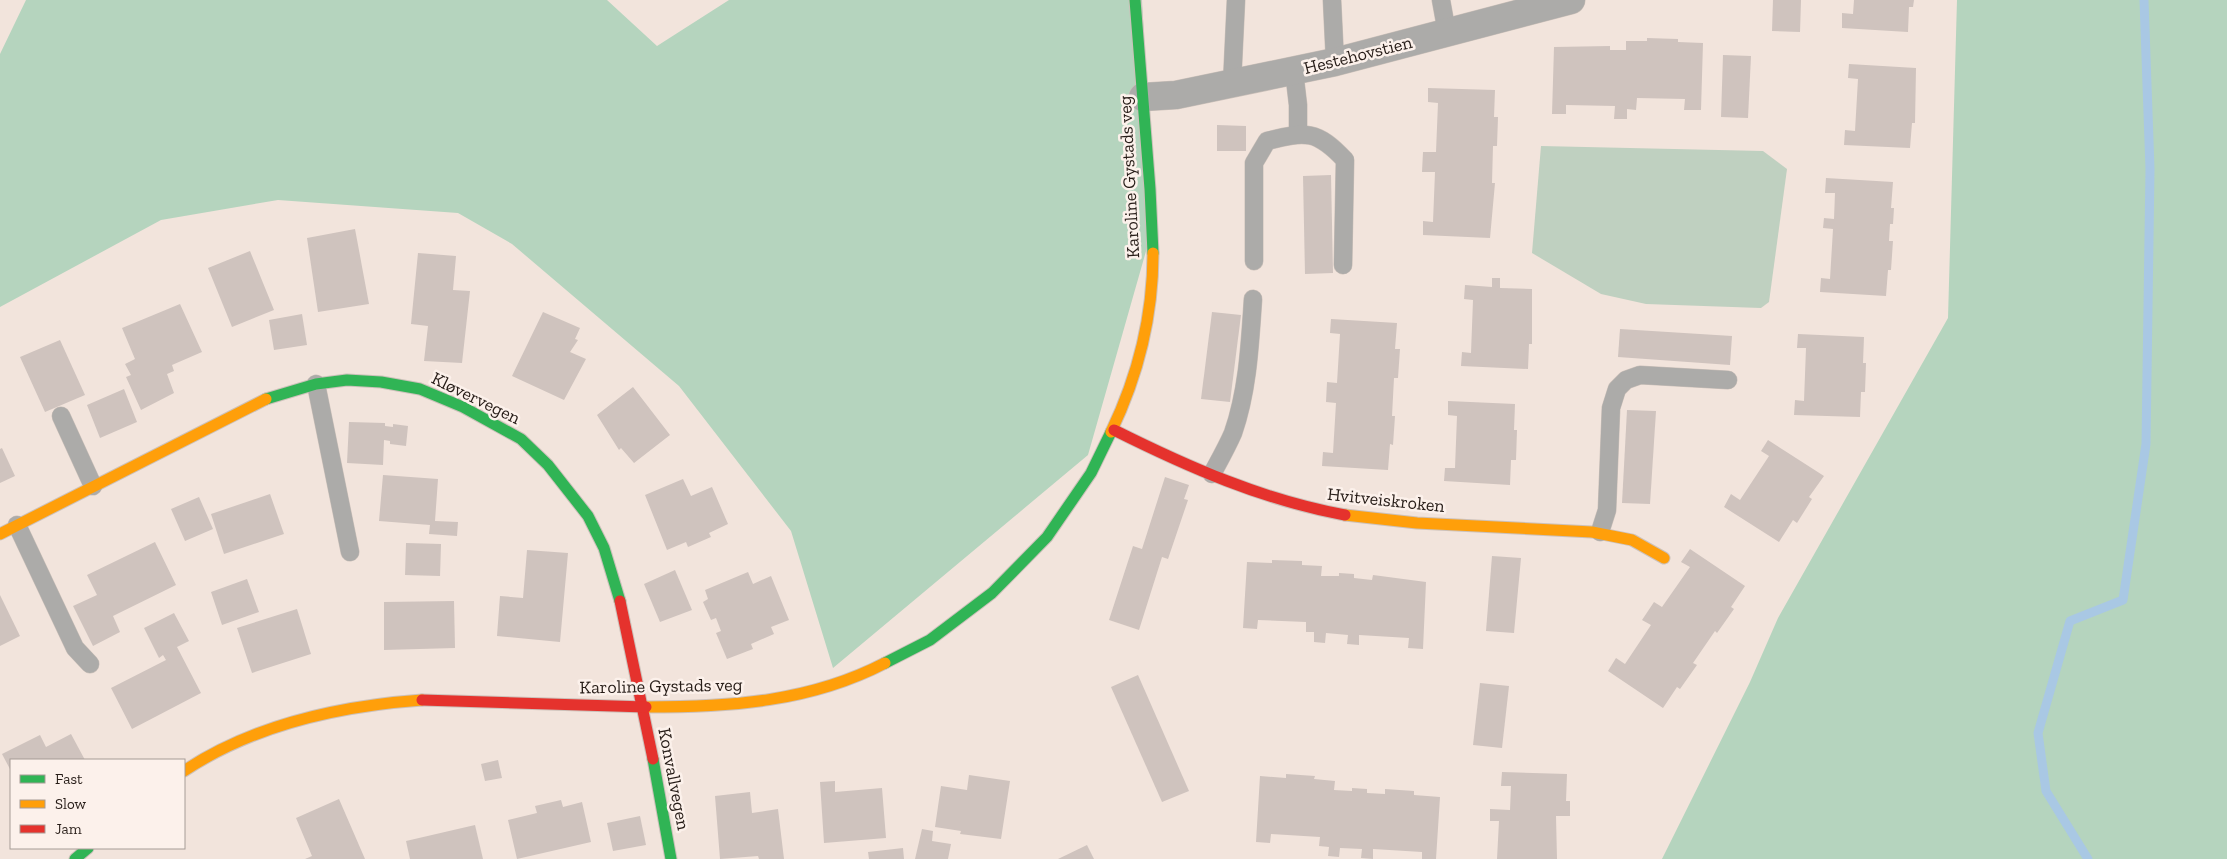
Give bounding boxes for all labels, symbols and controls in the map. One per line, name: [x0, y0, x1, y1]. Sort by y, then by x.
street label: Hestehovstien: [1301, 31, 1415, 79]
street label: Karoline Gystads veg: [1114, 95, 1144, 259]
street label: Kløvervegen: [428, 367, 525, 429]
street label: Hvitveiskroken: [1326, 483, 1447, 517]
street label: Karoline Gystads veg: [579, 674, 743, 698]
street label: Konvallvegen: [653, 726, 695, 833]
legend: [10, 759, 185, 849]
text: Fast: [55, 770, 83, 788]
text: Slow: [55, 795, 87, 813]
text: Jam: [55, 820, 82, 838]

